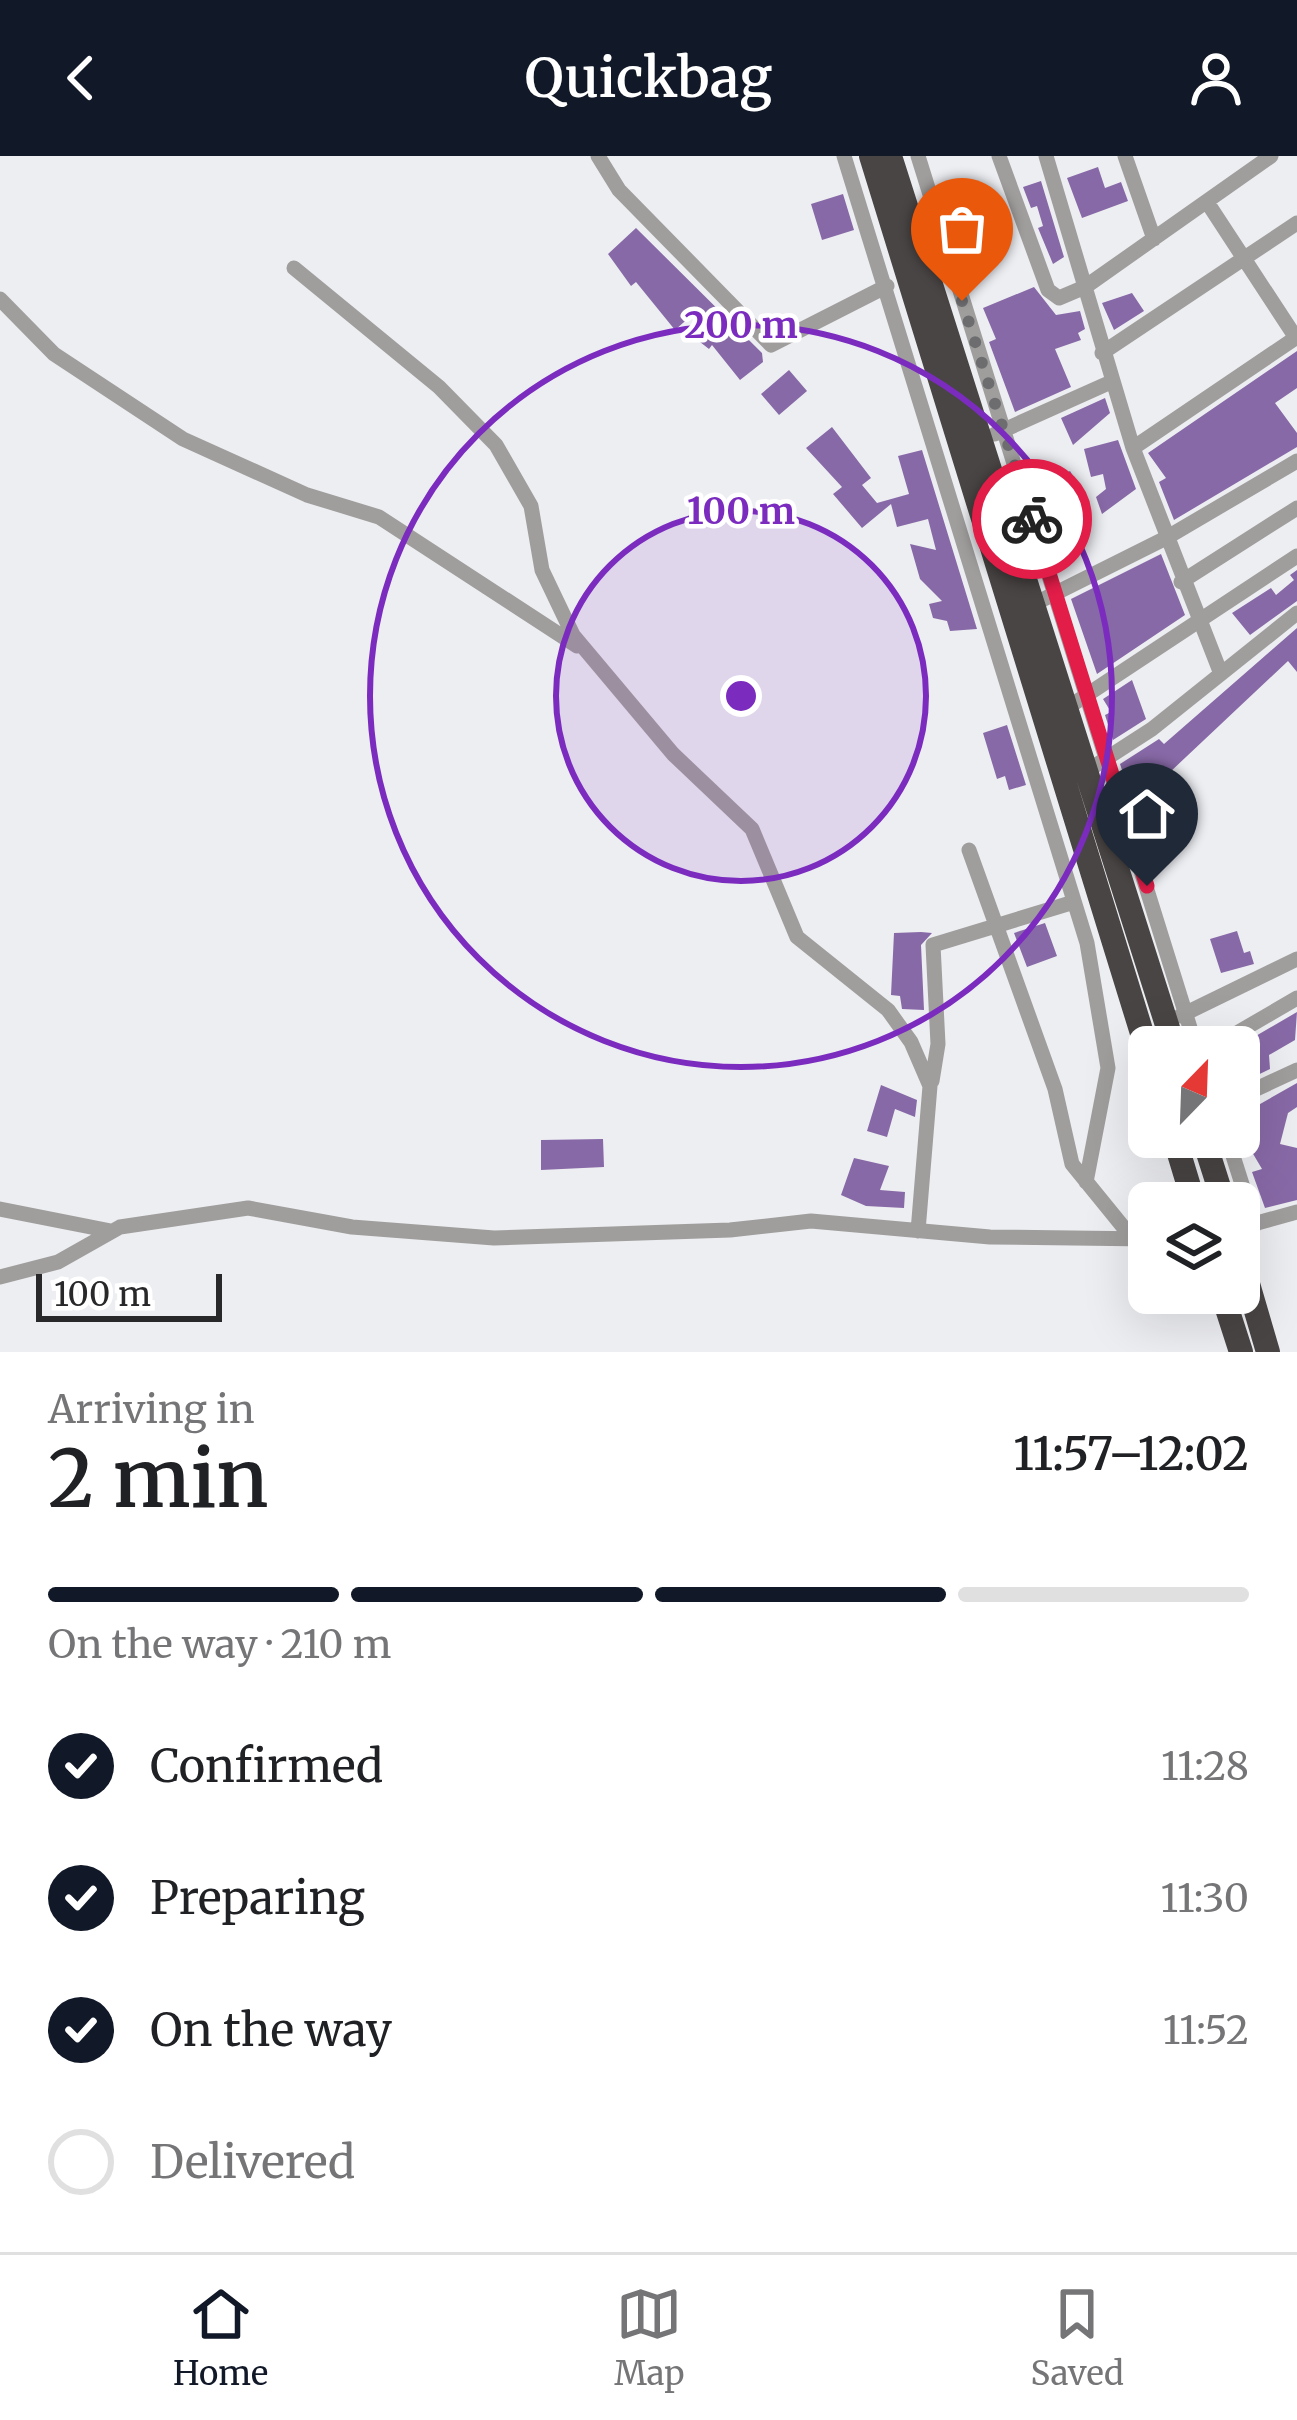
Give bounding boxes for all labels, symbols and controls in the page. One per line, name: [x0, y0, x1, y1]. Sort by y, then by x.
text: Quickbag: [525, 44, 772, 112]
icon: back: [48, 45, 114, 111]
icon: person: [1183, 45, 1249, 111]
pin: [911, 178, 1013, 301]
icon: bag: [929, 196, 995, 262]
text: 200 m: [684, 303, 798, 348]
courier: [972, 459, 1092, 579]
icon: bike: [999, 486, 1065, 552]
text: 100 m: [687, 489, 795, 534]
centre of rings: [720, 675, 762, 717]
pin: [1096, 763, 1198, 886]
icon: home: [1114, 781, 1180, 847]
north arrow: [1128, 1026, 1260, 1158]
map controls: [1128, 1026, 1260, 1314]
button: layers: [1128, 1182, 1260, 1314]
scale bar: [36, 1268, 222, 1321]
text: 100 m: [54, 1274, 151, 1315]
text: Arriving in: [48, 1385, 255, 1434]
text: 11:57–12:02: [1013, 1426, 1249, 1482]
text: 2 min: [48, 1430, 268, 1528]
text: On the way · 210 m: [48, 1620, 391, 1669]
icon: check: [48, 1733, 114, 1799]
text: Confirmed: [150, 1738, 383, 1794]
text: 11:28: [1161, 1742, 1249, 1791]
icon: check: [48, 1865, 114, 1931]
text: Preparing: [150, 1870, 365, 1926]
text: 11:30: [1160, 1874, 1249, 1923]
icon: check: [48, 1997, 114, 2063]
text: On the way: [150, 2002, 392, 2058]
text: 11:52: [1163, 2006, 1249, 2055]
text: Delivered: [150, 2134, 355, 2190]
tab: Home: [173, 2281, 268, 2394]
tab: Map: [614, 2281, 684, 2394]
tab: Saved: [1030, 2281, 1124, 2394]

